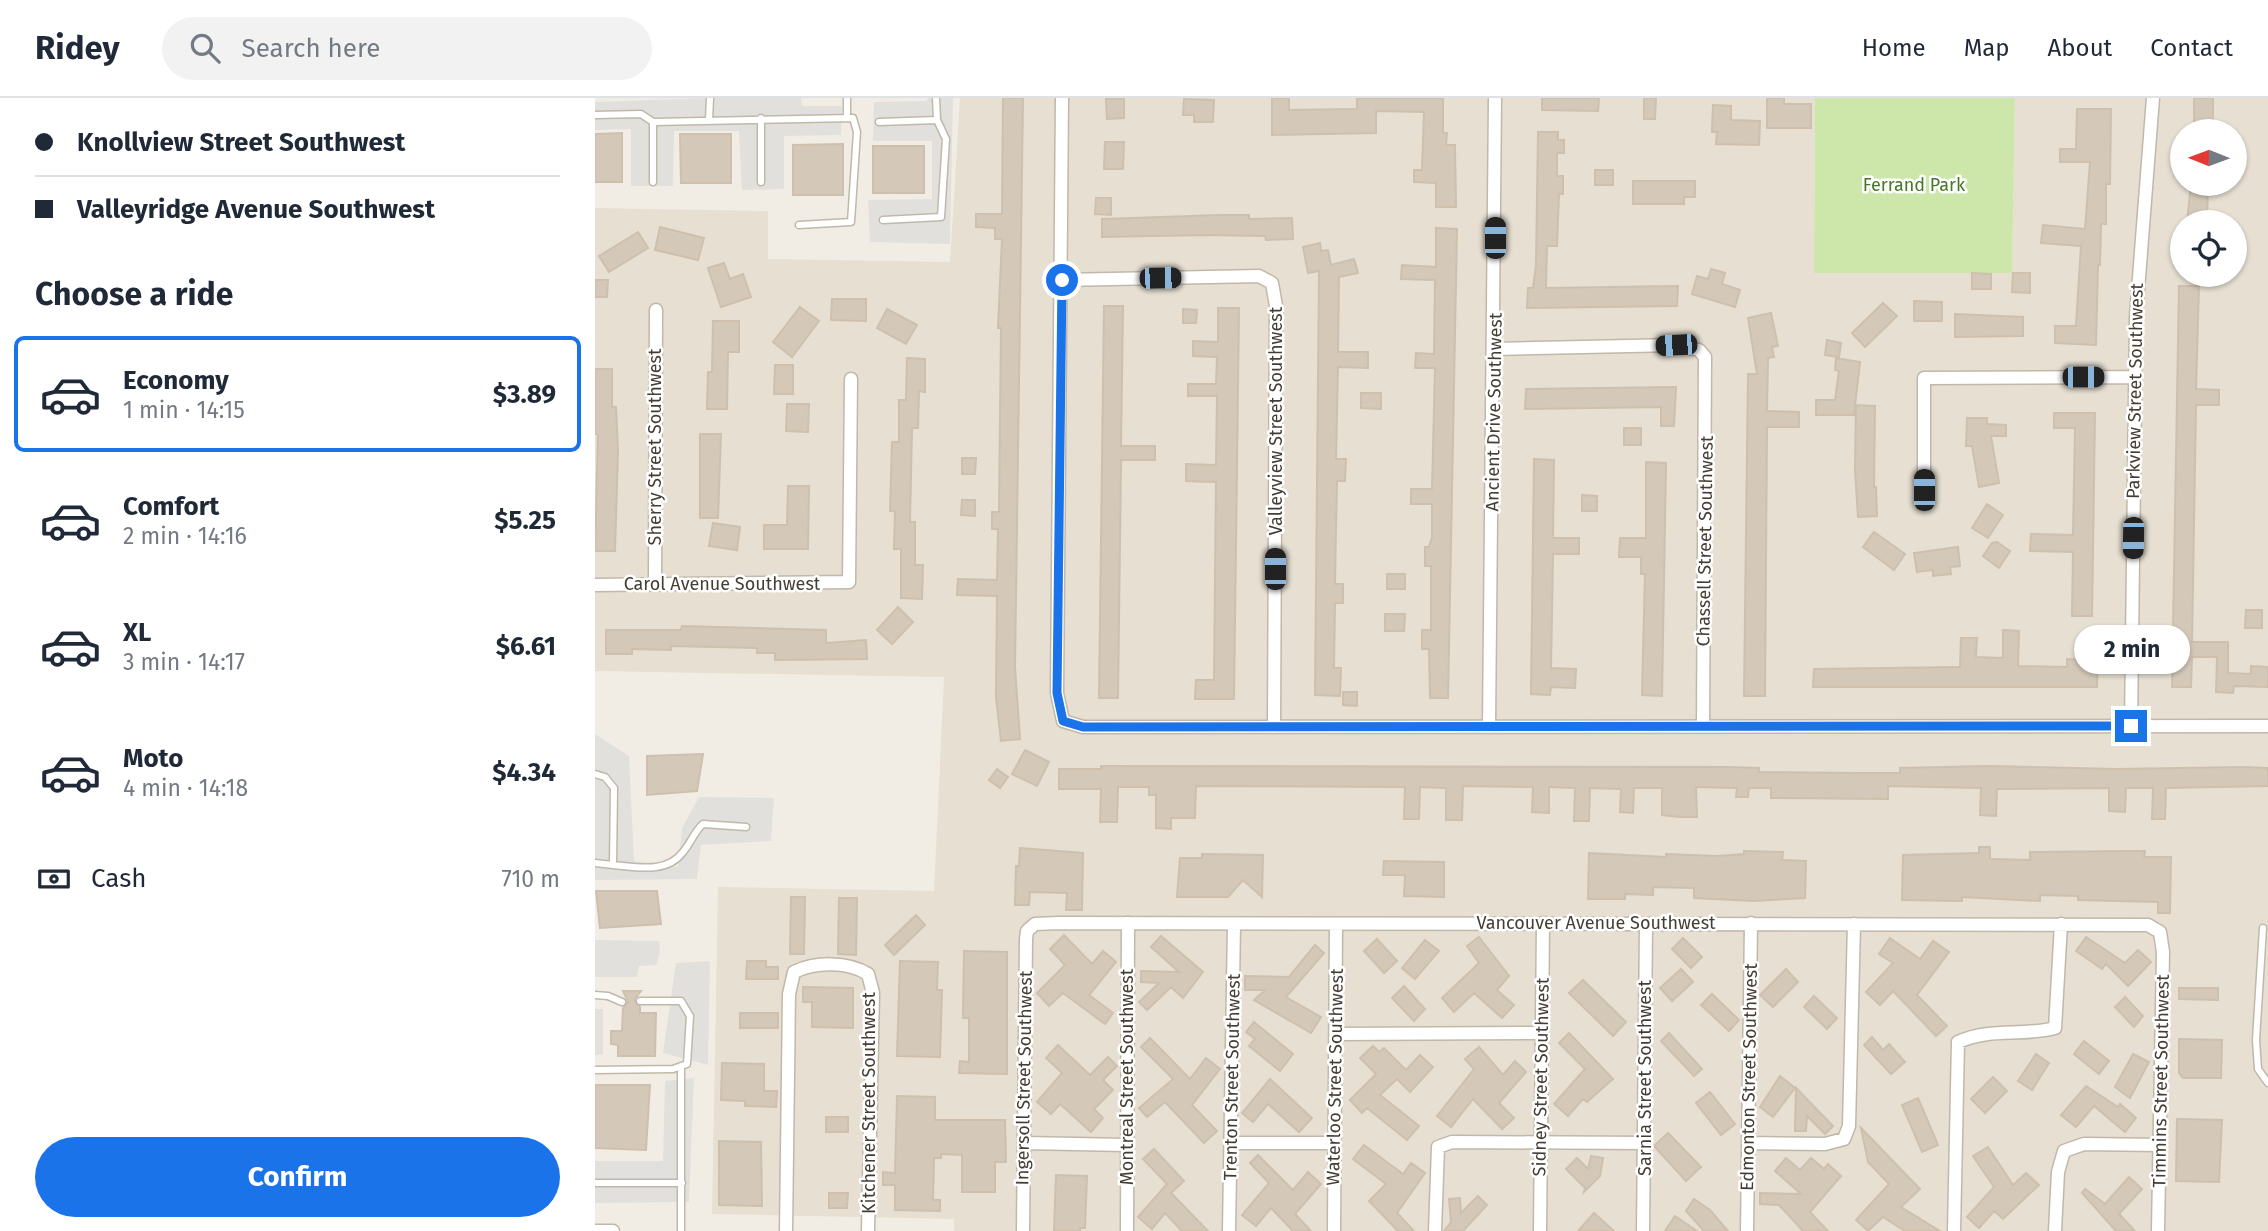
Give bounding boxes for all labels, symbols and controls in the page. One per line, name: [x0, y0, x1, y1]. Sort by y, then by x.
search box: [162, 17, 652, 80]
text: Ridey: [35, 28, 120, 68]
icon: search: [186, 29, 224, 67]
text: Search here: [242, 33, 380, 64]
text: Home: [1862, 34, 1926, 62]
text: Map: [1964, 34, 2010, 62]
text: About: [2048, 34, 2112, 62]
text: Contact: [2150, 34, 2233, 62]
north arrow: [2170, 119, 2247, 196]
map controls: [2170, 119, 2247, 287]
text: Knollview Street Southwest: [77, 127, 405, 158]
park label: Ferrand Park: [1863, 174, 1966, 196]
text: Valleyridge Avenue Southwest: [77, 194, 435, 225]
button: locate: [2170, 210, 2247, 287]
car: [1485, 217, 1506, 259]
route start: [1046, 264, 1078, 296]
car: [1139, 267, 1182, 289]
text: Choose a ride: [35, 275, 233, 313]
street label: Parkview Street Southwest: [2122, 282, 2148, 499]
street label: Valleyview Street Southwest: [1265, 306, 1287, 535]
street label: Ancient Drive Southwest: [1481, 312, 1507, 511]
car: [1655, 333, 1698, 357]
street label: Sherry Street Southwest: [644, 348, 666, 545]
icon: car: [39, 363, 102, 426]
text: Economy: [123, 365, 229, 396]
car: [2063, 367, 2105, 388]
text: $3.89: [493, 379, 556, 410]
text: 1 min · 14:15: [123, 396, 245, 424]
street label: Chassell Street Southwest: [1692, 435, 1718, 647]
car: [1914, 469, 1935, 511]
icon: car: [39, 489, 102, 552]
text: Comfort: [123, 491, 219, 522]
text: $5.25: [494, 505, 556, 536]
car: [2123, 517, 2144, 559]
text: 2 min · 14:16: [123, 522, 247, 550]
car: [1265, 548, 1286, 590]
street label: Carol Avenue Southwest: [624, 573, 821, 595]
icon: car: [39, 615, 102, 678]
text: XL: [123, 617, 151, 648]
callout: 2 min: [2073, 624, 2189, 674]
text: $6.61: [496, 631, 556, 662]
text: 2 min: [2104, 635, 2160, 663]
text: 3 min · 14:17: [123, 648, 245, 676]
route end: [2115, 710, 2147, 742]
icon: car: [39, 741, 102, 804]
text: Moto: [123, 743, 183, 774]
text: $4.34: [492, 757, 556, 788]
text: 4 min · 14:18: [123, 774, 248, 802]
icon: cash: [35, 860, 73, 898]
text: Cash: [91, 863, 147, 894]
text: 710 m: [502, 865, 560, 893]
street label: Vancouver Avenue Southwest: [1476, 912, 1716, 934]
street label: Edmonton Street Southwest: [1736, 963, 1762, 1191]
street label: Montreal Street Southwest: [1116, 968, 1138, 1185]
street label: Waterloo Street Southwest: [1322, 968, 1348, 1186]
street label: Ingersoll Street Southwest: [1011, 970, 1037, 1186]
street label: Trenton Street Southwest: [1219, 973, 1245, 1181]
street label: Timmins Street Southwest: [2148, 974, 2174, 1188]
street label: Sidney Street Southwest: [1528, 977, 1554, 1176]
street label: Sarnia Street Southwest: [1634, 980, 1656, 1176]
street label: Kitchener Street Southwest: [858, 991, 880, 1214]
button: Confirm: [35, 1137, 560, 1217]

